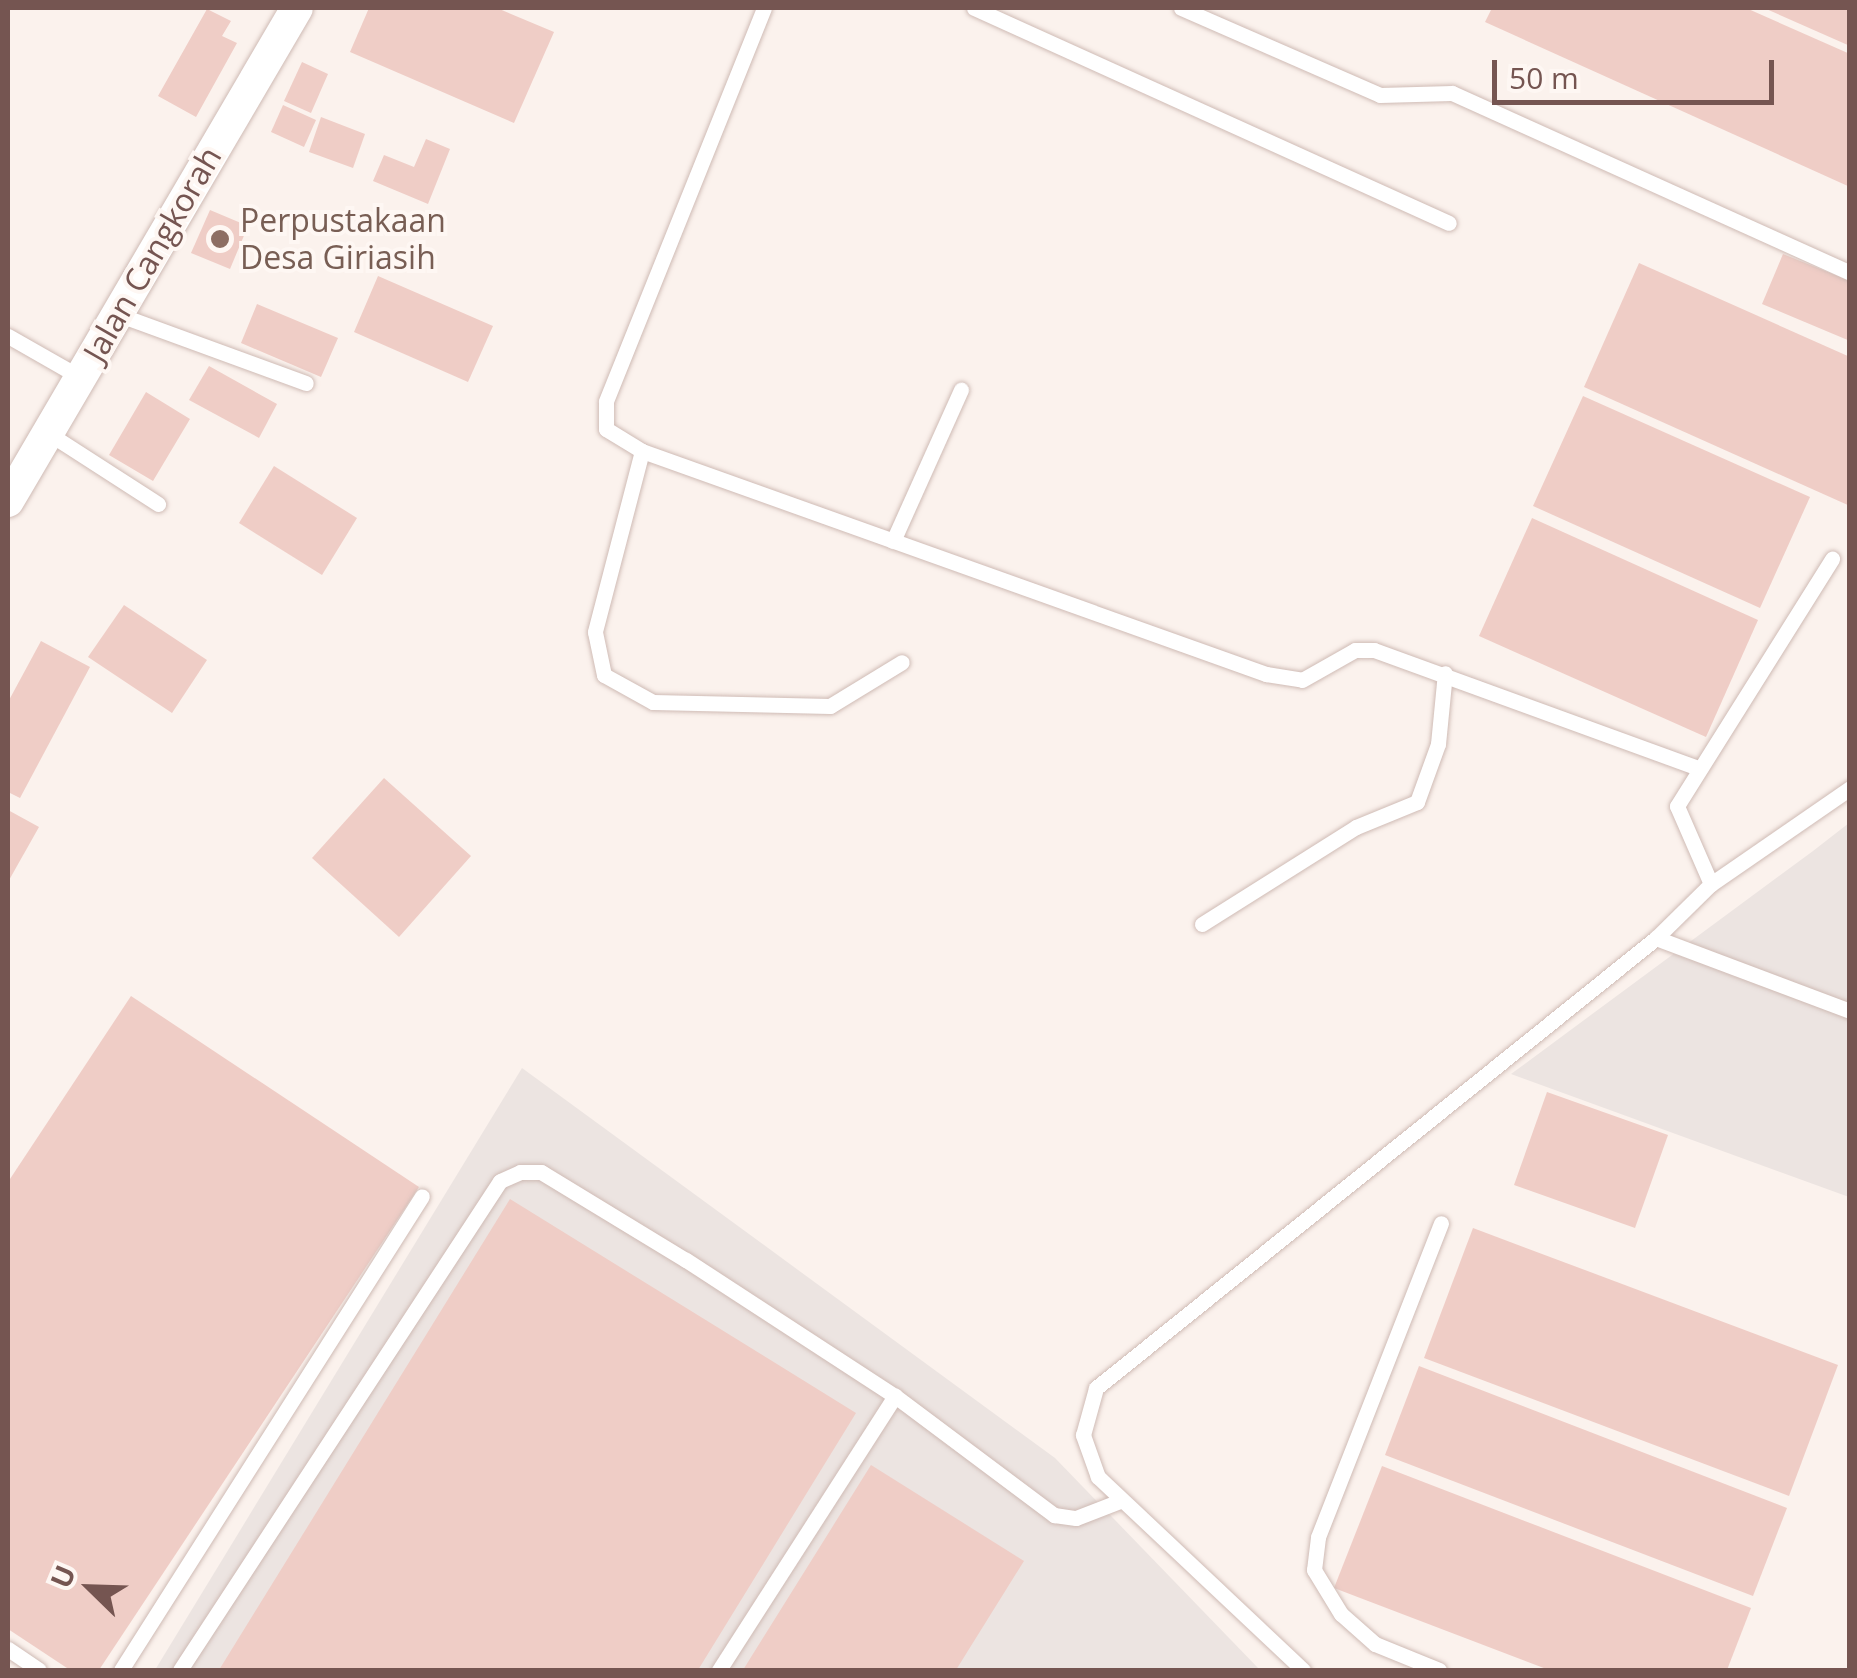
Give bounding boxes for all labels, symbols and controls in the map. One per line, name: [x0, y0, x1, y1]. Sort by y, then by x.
scale bar: [1497, 40, 1780, 102]
text: 50 m: [1509, 57, 1579, 98]
street label: Jalan Cangkorah: [75, 140, 229, 368]
place label: Perpustakaan Desa Giriasih: [240, 202, 446, 277]
marker: Perpustakaan Desa Giriasih: [209, 228, 231, 250]
north arrow: [40, 1538, 140, 1638]
text: U: [41, 1559, 84, 1593]

